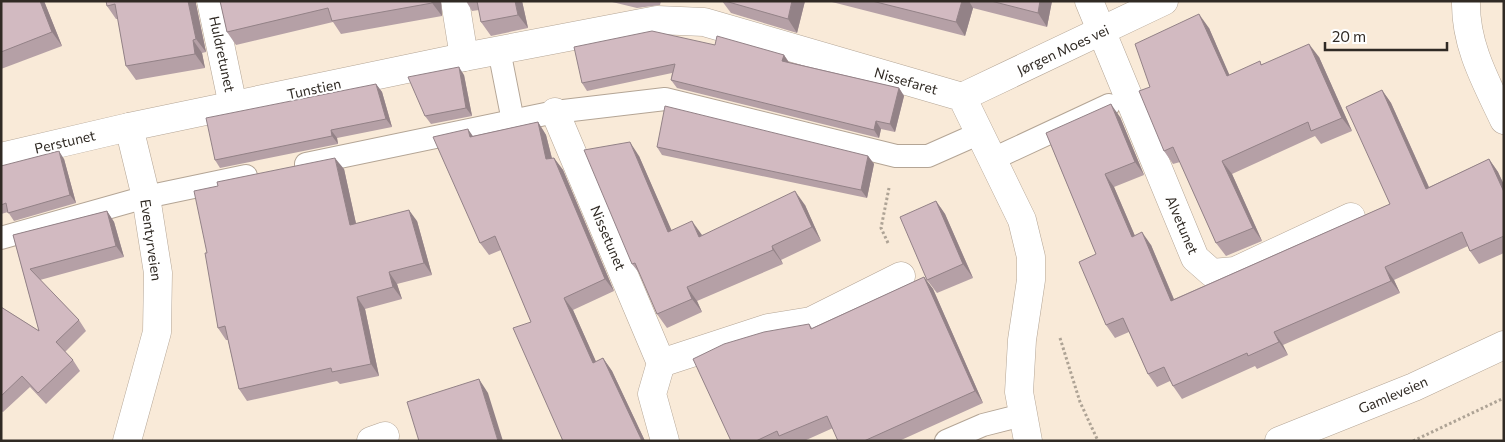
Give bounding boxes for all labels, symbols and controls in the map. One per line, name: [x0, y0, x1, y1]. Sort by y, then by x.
street label: Huldretunet: [206, 14, 239, 94]
scale bar: [1325, 20, 1448, 52]
street label: Jørgen Moes vei: [1014, 21, 1112, 78]
text: 20 m: [1332, 27, 1366, 45]
street label: Nissefaret: [872, 63, 940, 98]
street label: Tunstien: [285, 75, 342, 103]
street label: Perstunet: [33, 126, 97, 157]
street label: Alvetunet: [1163, 193, 1203, 257]
street label: Eventyrveien: [137, 198, 166, 282]
street label: Nissetunet: [587, 203, 630, 273]
street label: Gamleveien: [1355, 372, 1430, 417]

